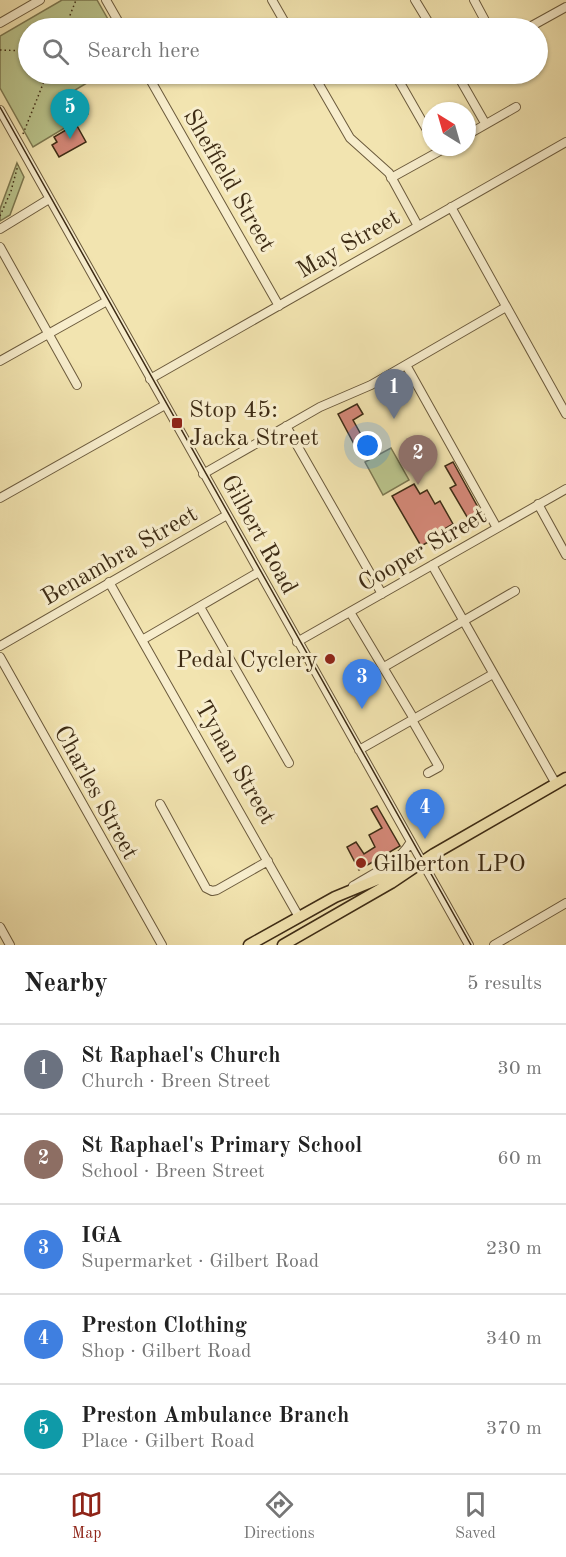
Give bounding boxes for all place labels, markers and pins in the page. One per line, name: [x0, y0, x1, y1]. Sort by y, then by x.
pin: 5: [50, 90, 90, 139]
pin: 1: [374, 370, 414, 419]
place label: Stop 45: Jacka Street: [189, 399, 319, 451]
marker: Stop 45: Jacka Street: [170, 416, 184, 430]
pin: 2: [398, 436, 438, 485]
place label: Pedal Cyclery: [176, 649, 318, 673]
marker: Pedal Cyclery: [323, 652, 337, 666]
pin: 3: [342, 660, 382, 709]
pin: 4: [406, 790, 444, 839]
place label: Gilberton LPO: [373, 853, 526, 877]
marker: Gilberton LPO: [354, 856, 368, 870]

